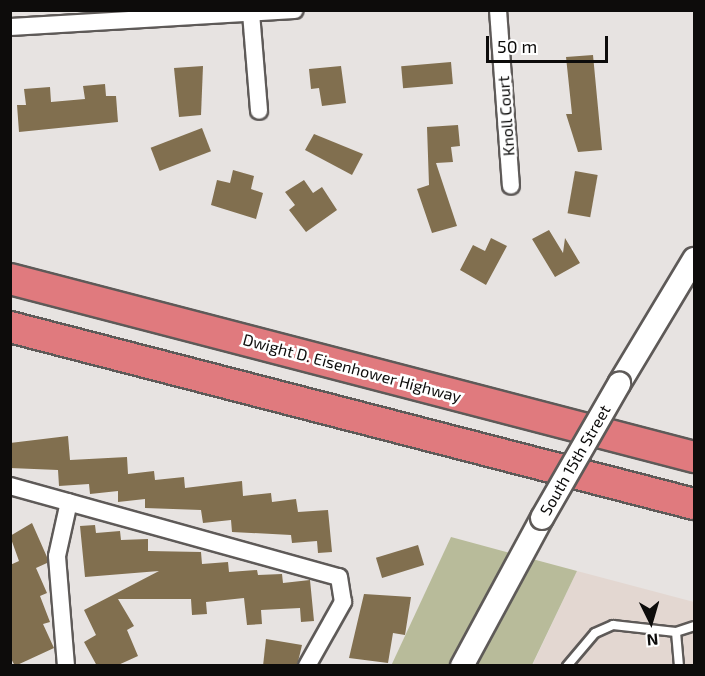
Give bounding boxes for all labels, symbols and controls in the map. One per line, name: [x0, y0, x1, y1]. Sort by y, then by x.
scale bar: [489, 24, 610, 62]
text: 50 m: [497, 35, 537, 57]
street label: Knoll Court: [494, 75, 518, 157]
street label: Dwight D. Eisenhower Highway: [240, 330, 464, 406]
street label: South 15th Street: [536, 401, 614, 519]
north arrow: [621, 592, 681, 652]
text: N: [646, 630, 659, 650]

